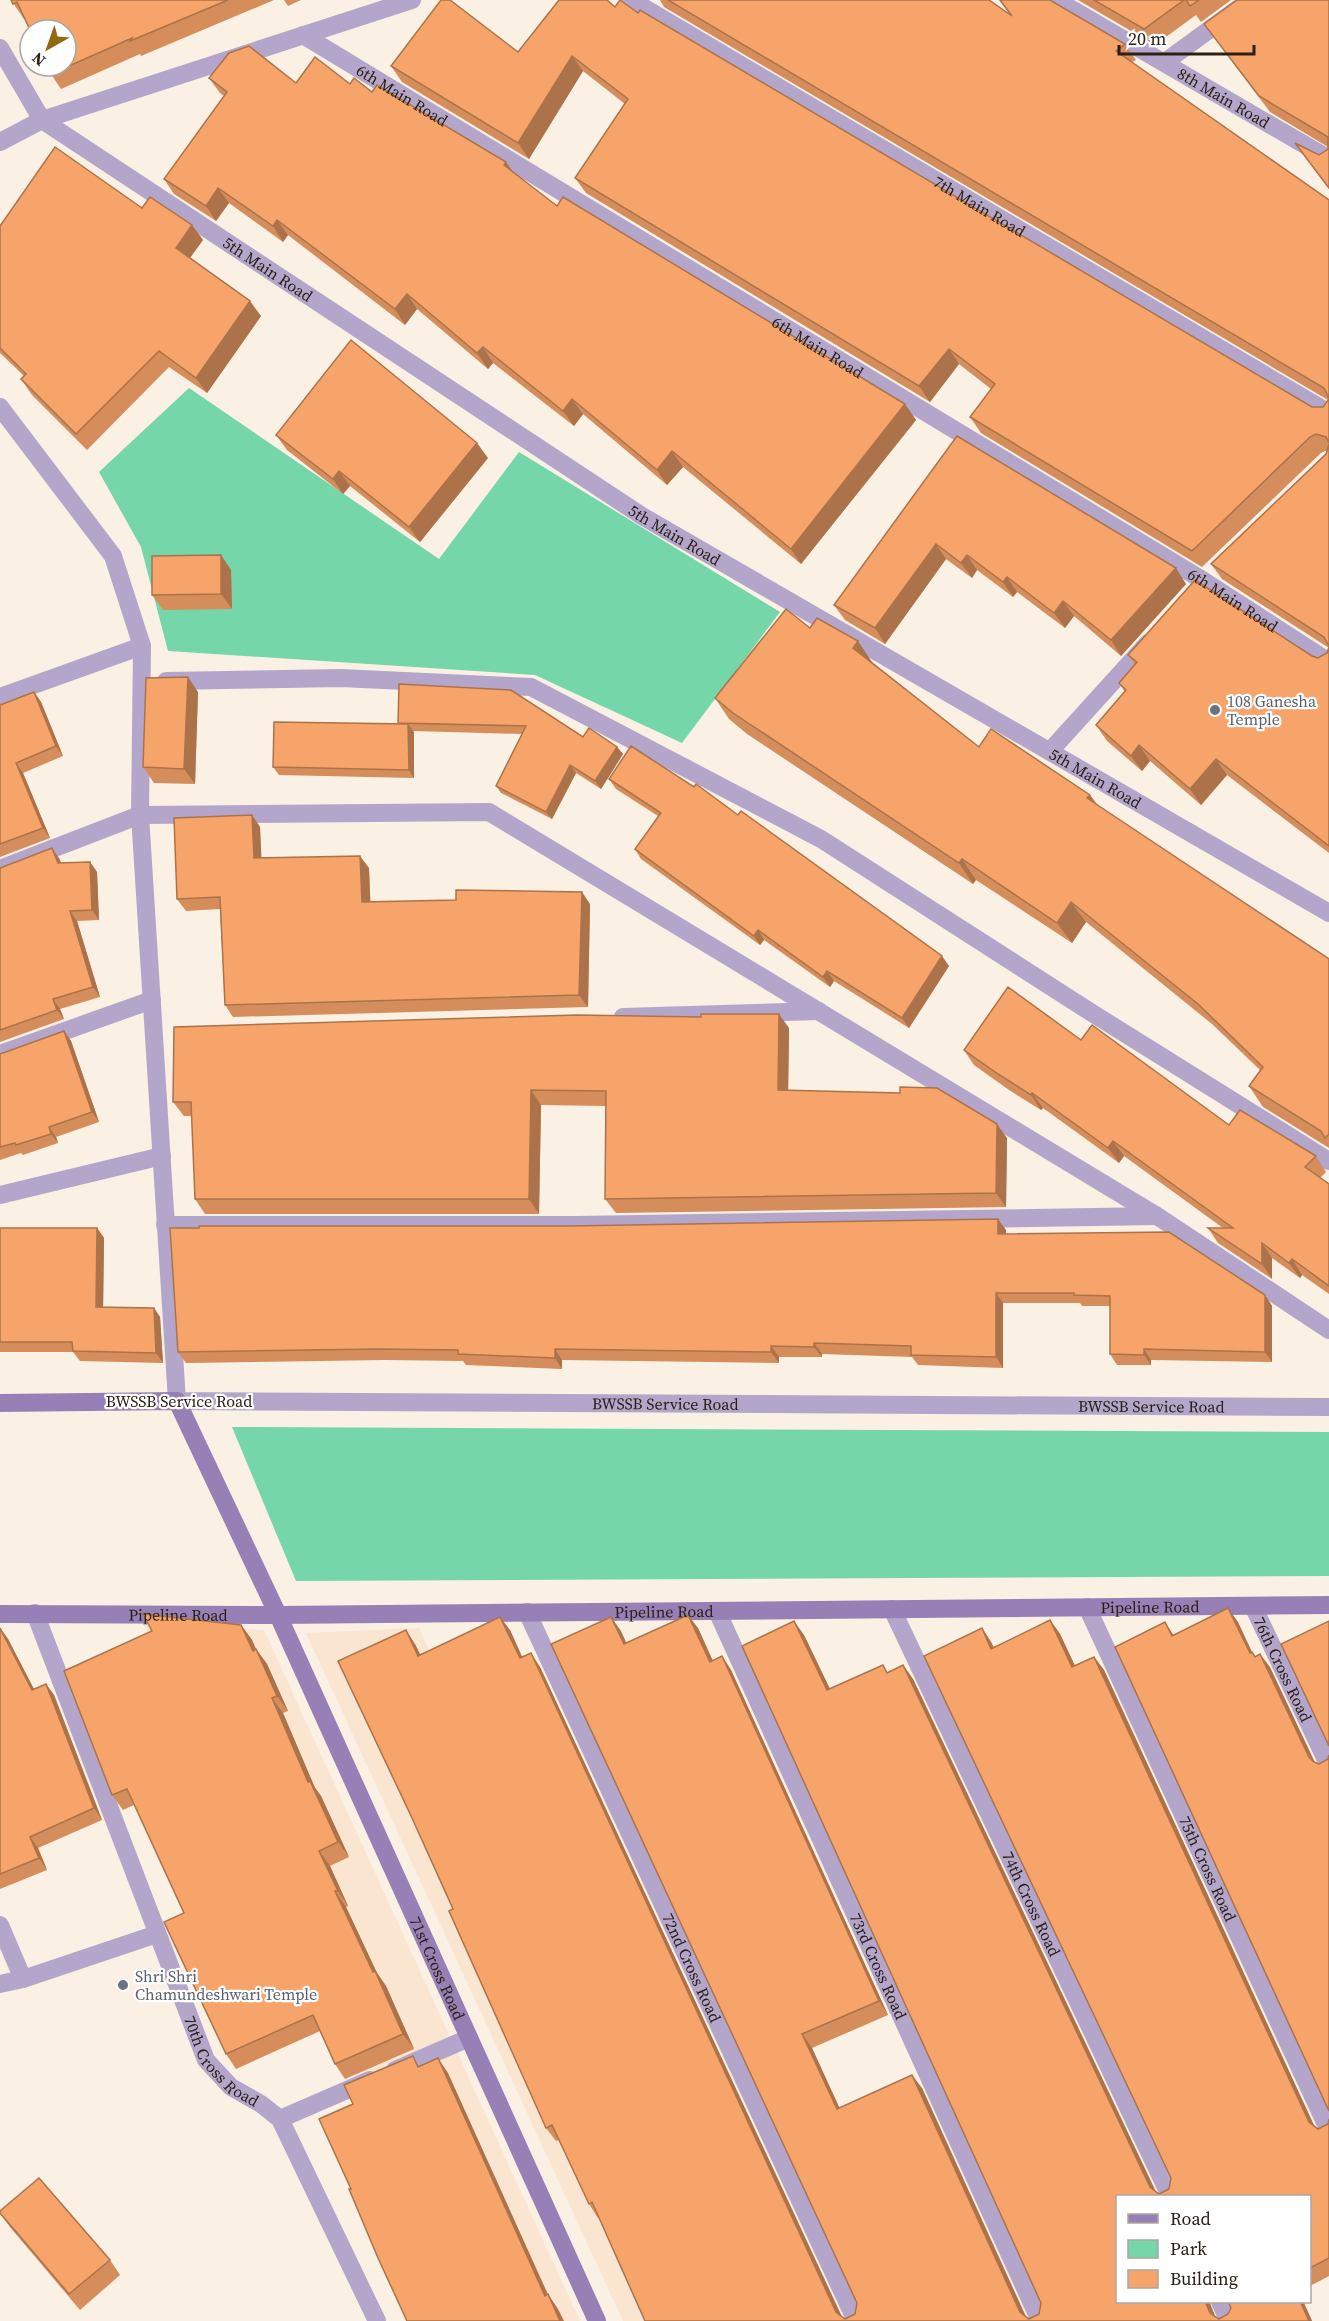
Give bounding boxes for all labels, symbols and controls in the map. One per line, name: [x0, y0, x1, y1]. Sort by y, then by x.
north arrow: [18, 18, 78, 78]
scale bar: [1119, 18, 1254, 56]
text: 20 m: [1128, 26, 1166, 51]
text: N: [27, 47, 50, 72]
street label: 6th Main Road: [352, 59, 452, 131]
street label: 8th Main Road: [1173, 62, 1274, 133]
street label: 7th Main Road: [929, 170, 1030, 242]
street label: 5th Main Road: [219, 231, 317, 307]
street label: 6th Main Road: [768, 311, 868, 383]
street label: 5th Main Road: [624, 499, 725, 570]
street label: 6th Main Road: [1184, 563, 1282, 637]
place label: 108 Ganesha Temple: [1227, 690, 1317, 730]
marker: 108 Ganesha Temple: [1208, 703, 1222, 717]
street label: 5th Main Road: [1045, 743, 1146, 813]
street label: BWSSB Service Road: [106, 1390, 252, 1412]
street label: BWSSB Service Road: [592, 1392, 739, 1415]
street label: BWSSB Service Road: [1078, 1395, 1225, 1417]
street label: Pipeline Road: [1100, 1595, 1200, 1618]
street label: Pipeline Road: [614, 1600, 714, 1623]
street label: Pipeline Road: [128, 1603, 228, 1626]
street label: 76th Cross Road: [1249, 1613, 1317, 1725]
street label: 75th Cross Road: [1174, 1812, 1242, 1925]
street label: 74th Cross Road: [997, 1847, 1066, 1960]
street label: 72nd Cross Road: [657, 1909, 727, 2026]
street label: 73rd Cross Road: [845, 1909, 912, 2023]
street label: 71st Cross Road: [405, 1913, 470, 2023]
place label: Shri Shri Chamundeshwari Temple: [135, 1965, 317, 2005]
marker: Shri Shri Chamundeshwari Temple: [116, 1978, 130, 1992]
street label: 70th Cross Road: [179, 2013, 263, 2112]
legend: [1116, 2195, 1311, 2303]
text: Road: [1170, 2206, 1211, 2231]
text: Park: [1170, 2236, 1207, 2261]
text: Building: [1170, 2266, 1238, 2291]

